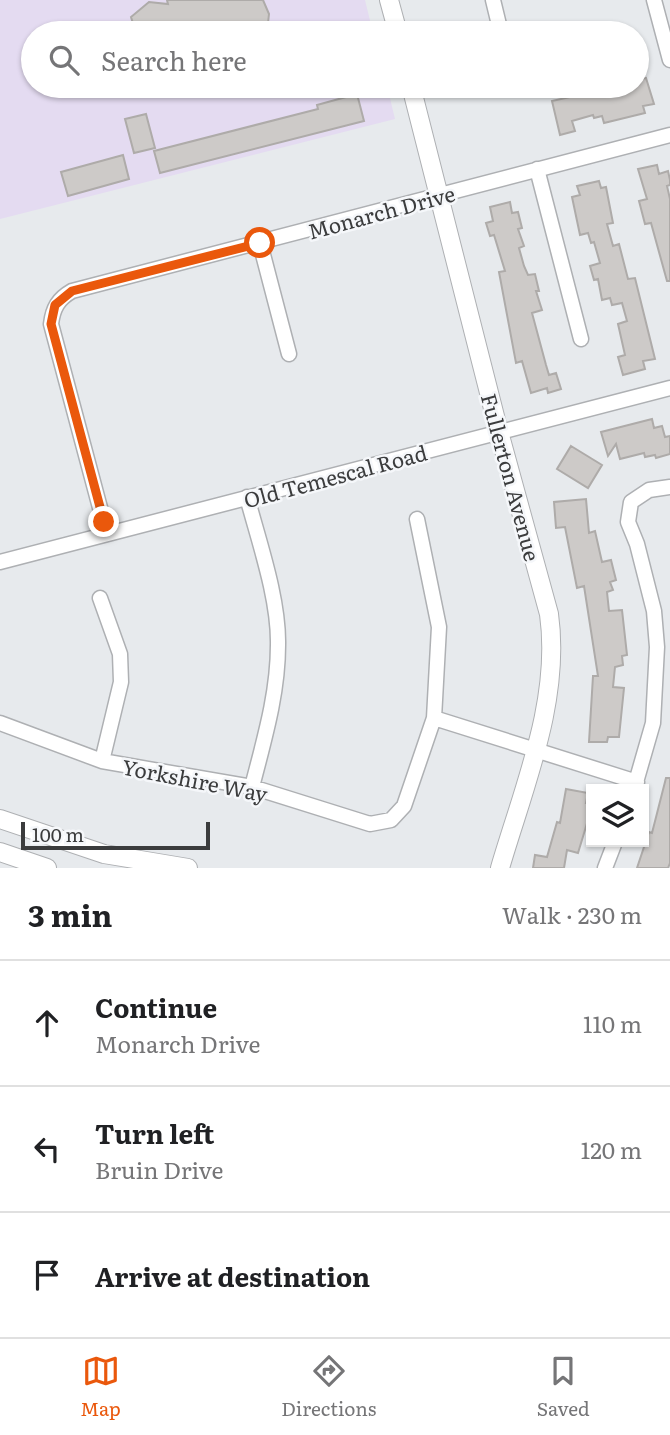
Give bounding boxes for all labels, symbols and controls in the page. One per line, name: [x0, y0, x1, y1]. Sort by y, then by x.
search box: [21, 21, 649, 98]
text: Search here: [101, 40, 247, 79]
icon: search: [45, 41, 83, 79]
street label: Monarch Drive: [304, 176, 458, 246]
route start: [244, 227, 275, 258]
street label: Fullerton Avenue: [475, 390, 549, 564]
street label: Old Temescal Road: [240, 436, 430, 514]
route end: [88, 506, 119, 537]
street label: Yorkshire Way: [120, 750, 271, 808]
map controls: [586, 784, 649, 847]
button: layers: [586, 784, 649, 847]
scale bar: [21, 819, 210, 851]
text: 100 m: [32, 820, 84, 848]
text: 3 min: [28, 892, 112, 936]
text: Walk · 230 m: [502, 897, 642, 931]
text: Continue: [95, 987, 217, 1026]
icon: ahead: [28, 1004, 66, 1042]
text: 110 m: [583, 1006, 642, 1040]
text: Monarch Drive: [95, 1026, 260, 1060]
text: Turn left: [95, 1113, 214, 1152]
icon: left: [28, 1130, 66, 1168]
text: 120 m: [581, 1132, 642, 1166]
text: Bruin Drive: [95, 1152, 224, 1186]
icon: arrive: [28, 1256, 66, 1294]
text: Arrive at destination: [95, 1256, 370, 1295]
tab: Map: [80, 1352, 121, 1422]
tab: Directions: [281, 1352, 376, 1422]
tab: Saved: [537, 1352, 590, 1422]

